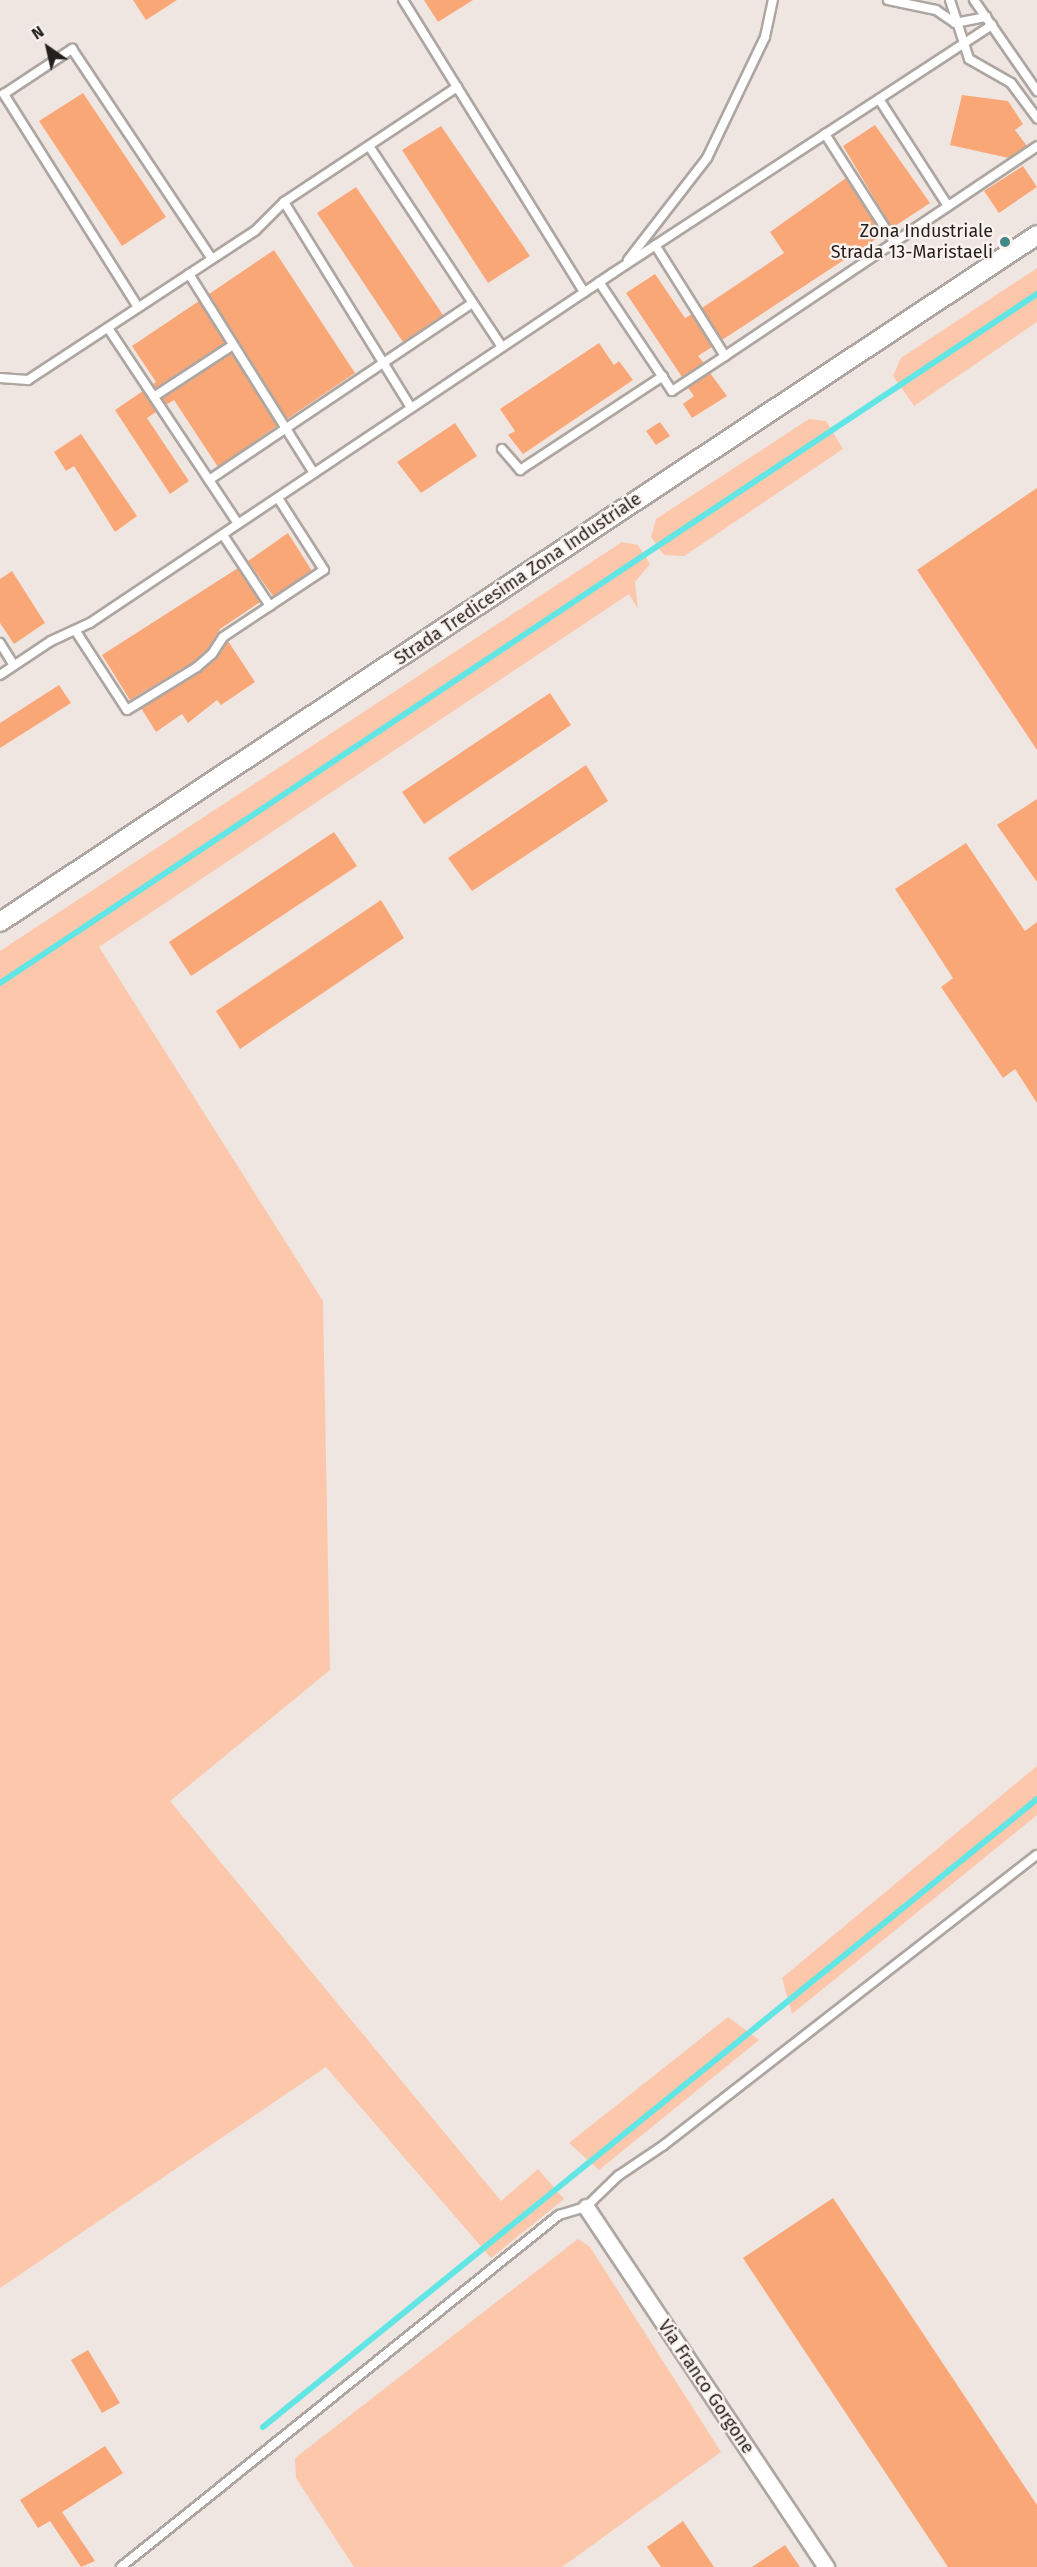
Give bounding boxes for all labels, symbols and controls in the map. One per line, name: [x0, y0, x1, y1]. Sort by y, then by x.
north arrow: [18, 18, 78, 78]
text: N: [28, 22, 47, 44]
place label: Zona Industriale Strada 13-Maristaeli: [831, 221, 993, 264]
marker: Zona Industriale Strada 13-Maristaeli: [998, 235, 1012, 249]
street label: Strada Tredicesima Zona Industriale: [390, 488, 646, 670]
street label: Via Franco Gorgone: [653, 2316, 759, 2458]

